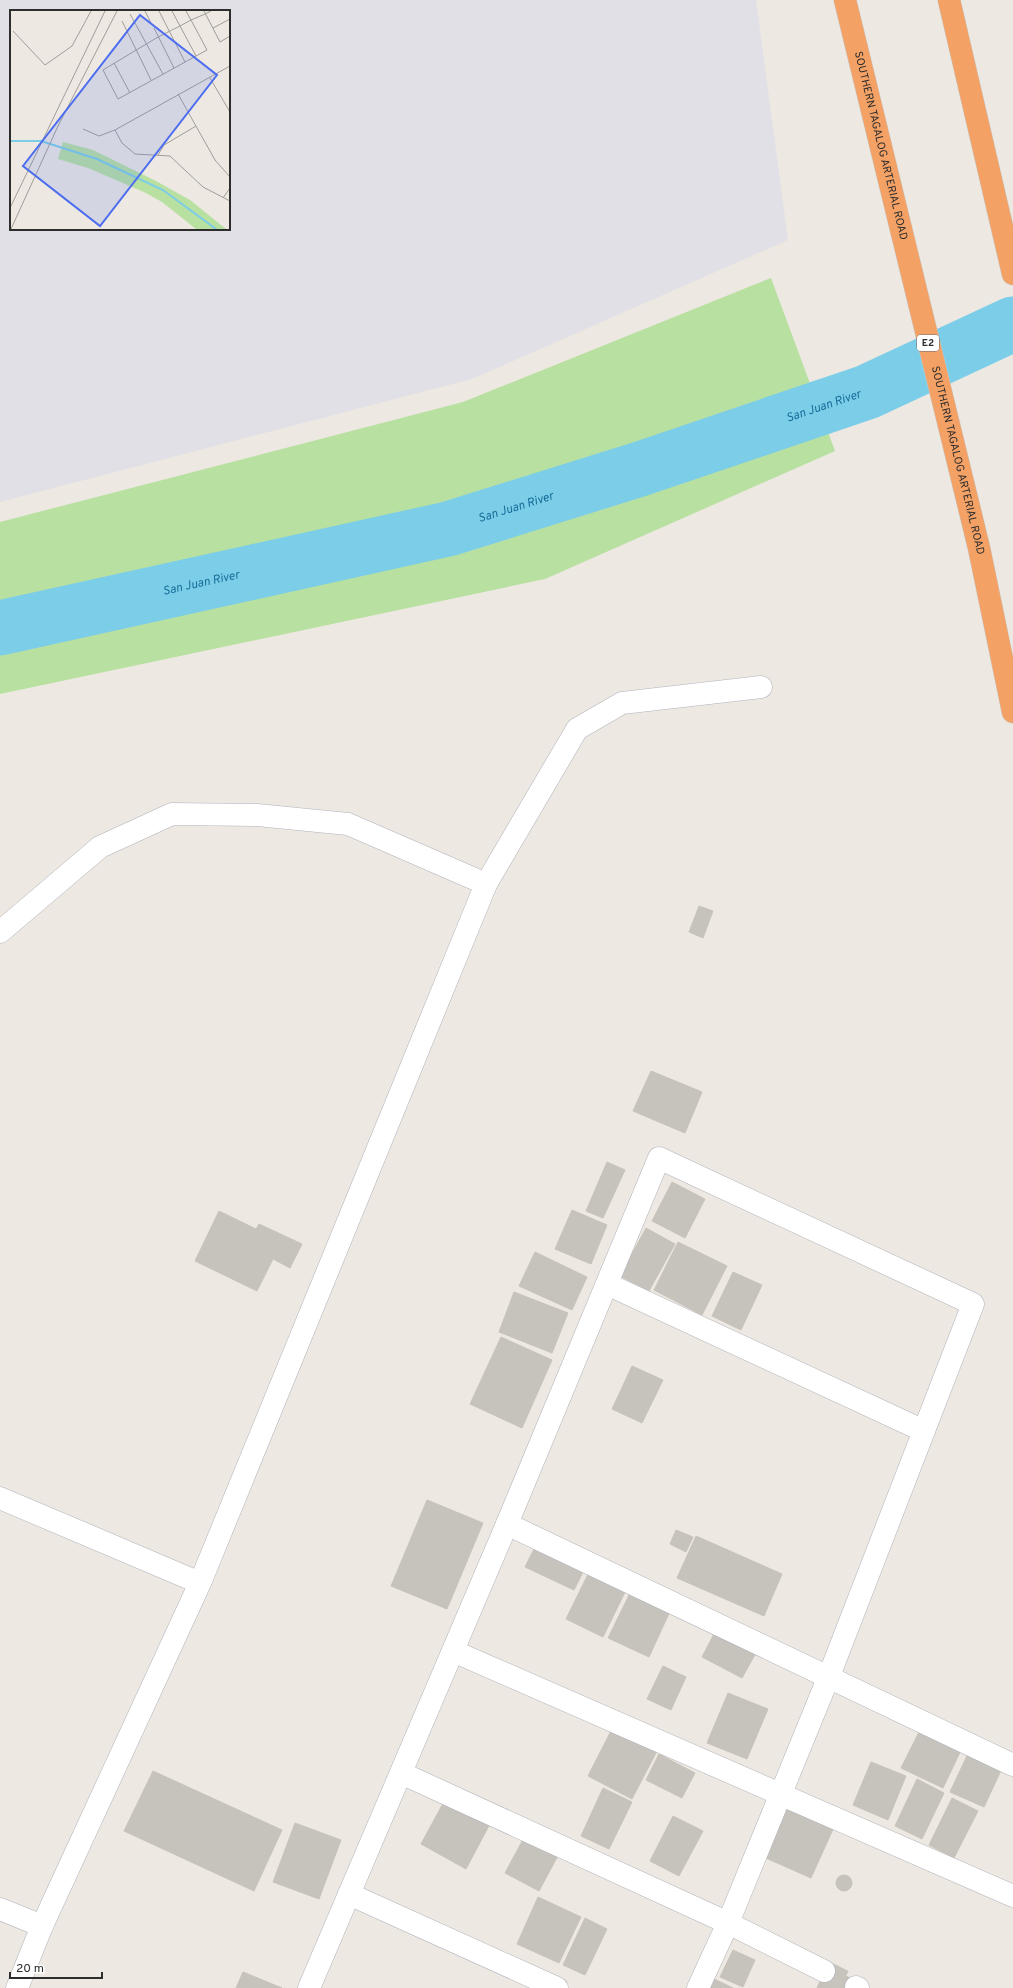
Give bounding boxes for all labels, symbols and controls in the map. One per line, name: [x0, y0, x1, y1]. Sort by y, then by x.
inset map: [10, 10, 230, 230]
street label: SOUTHERN TAGALOG ARTERIAL ROAD: [851, 50, 910, 241]
road number: E2: [917, 335, 939, 351]
street label: SOUTHERN TAGALOG ARTERIAL ROAD: [928, 365, 987, 556]
water label: San Juan River: [784, 386, 865, 427]
water label: San Juan River: [476, 488, 557, 527]
water label: San Juan River: [161, 567, 242, 600]
scale bar: [10, 1954, 102, 1980]
text: 20 m: [16, 1961, 44, 1977]

